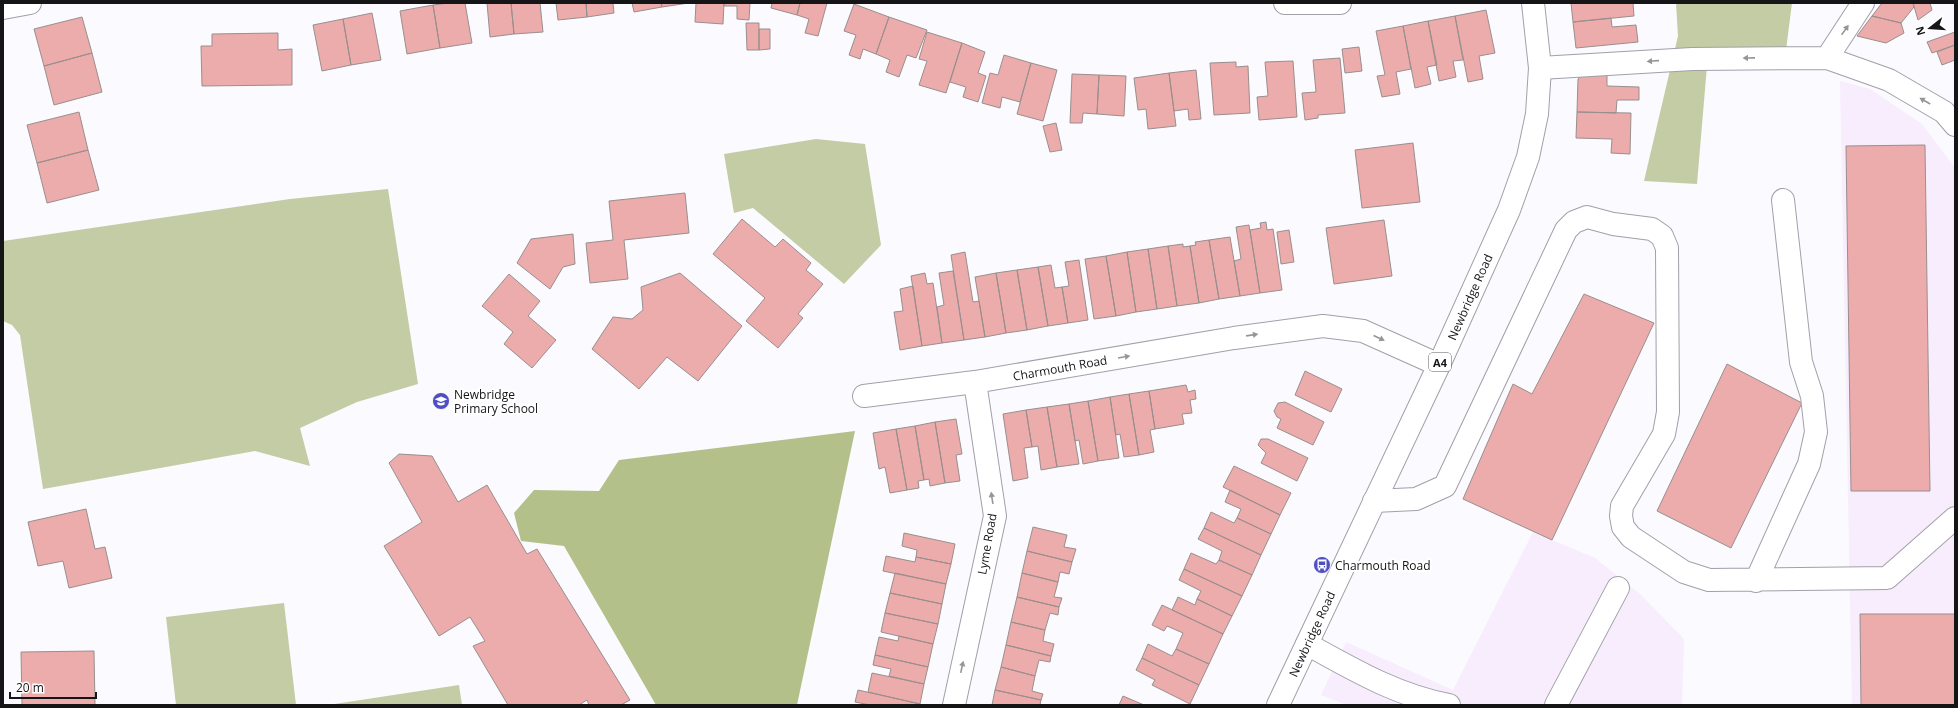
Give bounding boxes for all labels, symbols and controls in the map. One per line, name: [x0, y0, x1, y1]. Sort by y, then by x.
north arrow: [1910, 8, 1950, 48]
one-way arrow: [1841, 25, 1849, 35]
text: N: [1911, 25, 1928, 38]
one-way arrow: [1742, 55, 1755, 61]
one-way arrow: [1647, 58, 1659, 65]
one-way arrow: [1919, 97, 1931, 104]
street label: Newbridge Road: [1443, 251, 1497, 343]
one-way arrow: [1246, 332, 1258, 338]
one-way arrow: [1374, 335, 1385, 341]
street label: Charmouth Road: [1011, 351, 1109, 385]
road number: A4: [1429, 353, 1451, 371]
one-way arrow: [1117, 354, 1130, 360]
place label: Newbridge Primary School: [454, 386, 538, 417]
school or university icon: Newbridge Primary School: [431, 391, 451, 411]
one-way arrow: [989, 492, 995, 505]
street label: Lyme Road: [973, 512, 1001, 576]
bus stop icon: Charmouth Road: [1312, 555, 1332, 575]
place label: Charmouth Road: [1335, 557, 1431, 574]
street label: Newbridge Road: [1285, 588, 1339, 680]
one-way arrow: [960, 661, 966, 673]
scale bar: [10, 674, 96, 700]
text: 20 m: [16, 679, 44, 696]

